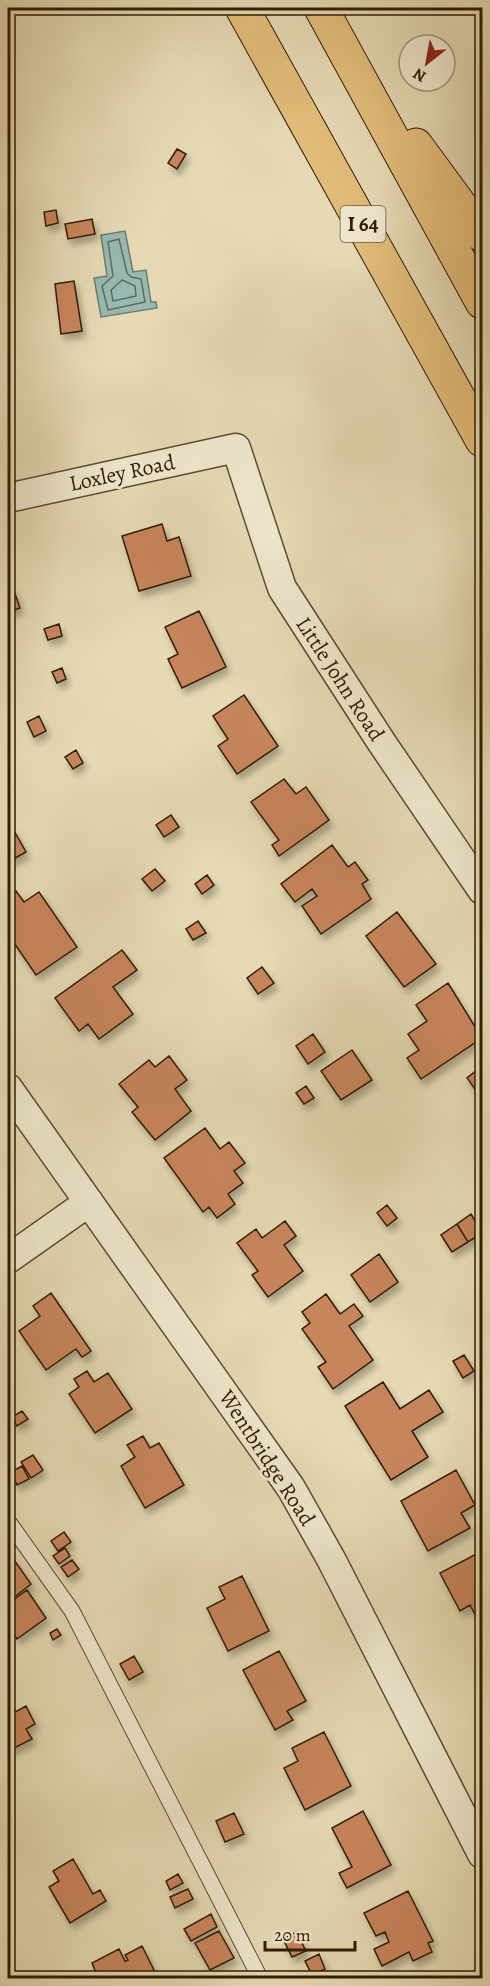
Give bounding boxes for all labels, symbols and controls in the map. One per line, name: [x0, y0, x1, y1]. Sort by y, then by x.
north arrow: [397, 33, 457, 93]
text: N: [409, 62, 430, 87]
road number: I 64: [340, 206, 386, 242]
street label: Loxley Road: [66, 447, 178, 499]
street label: Little John Road: [289, 611, 392, 747]
street label: Wentbridge Road: [211, 1383, 322, 1532]
scale bar: [265, 1914, 355, 1952]
text: 20 m: [274, 1923, 311, 1947]

